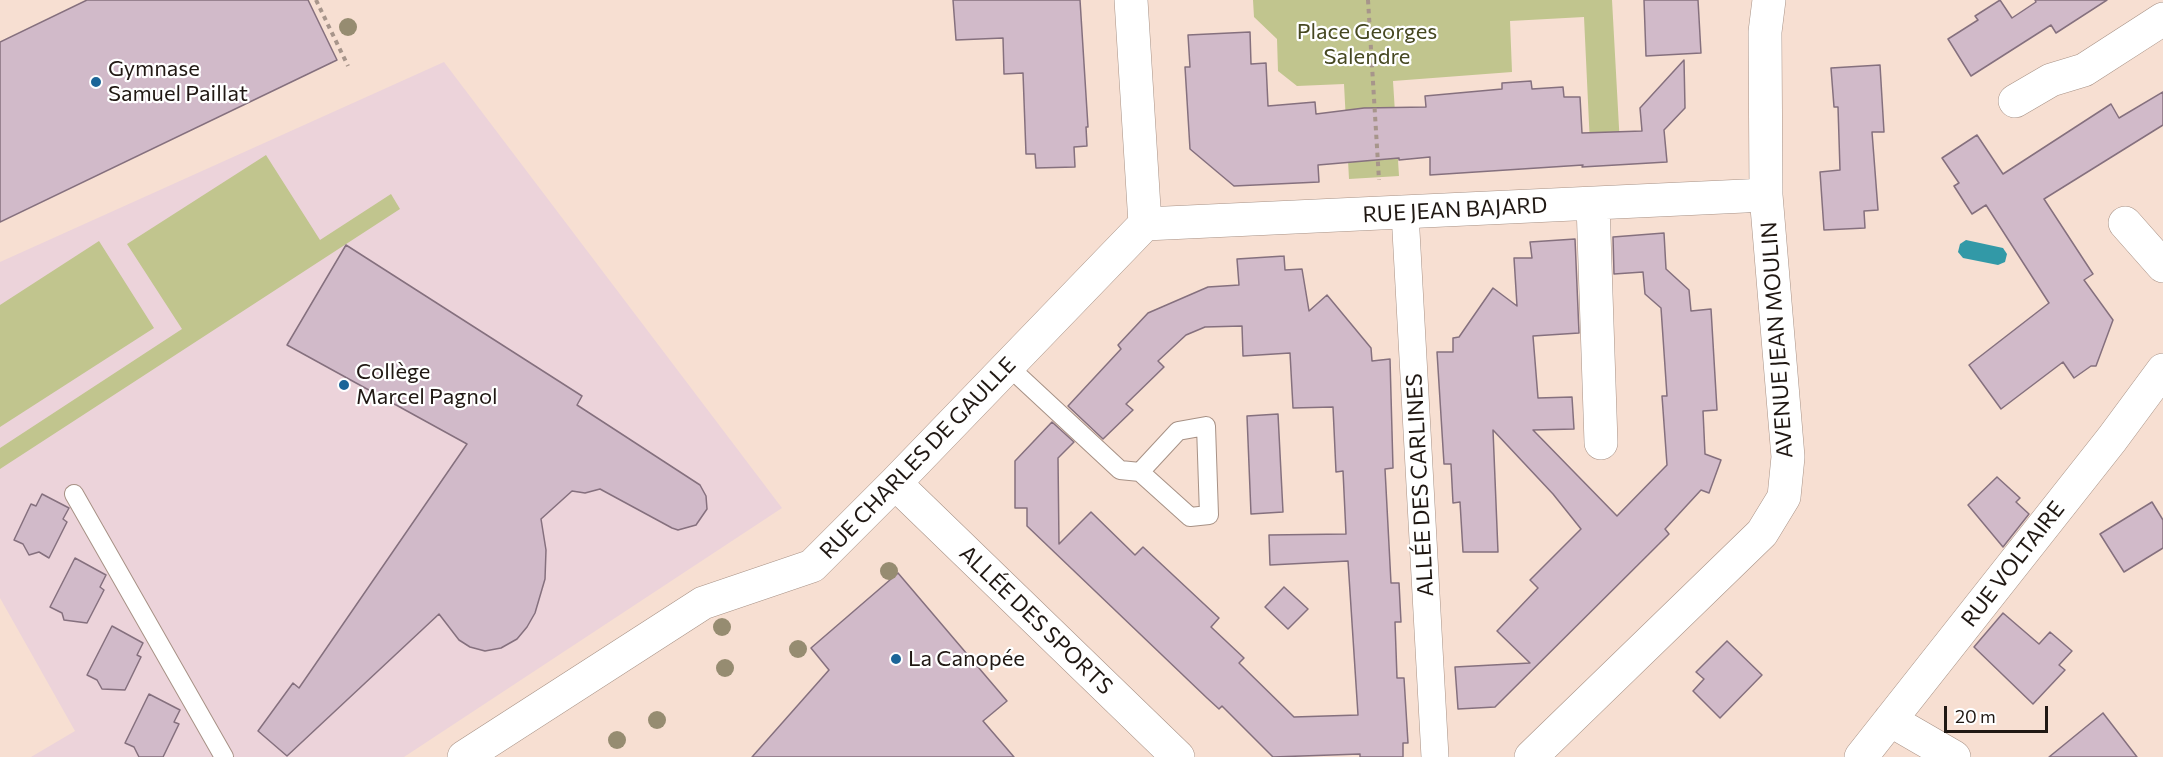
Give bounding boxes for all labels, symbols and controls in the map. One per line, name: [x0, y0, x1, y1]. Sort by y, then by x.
park label: Place Georges Salendre: [1297, 19, 1437, 70]
place label: Gymnase Samuel Paillat: [108, 56, 248, 107]
marker: Gymnase Samuel Paillat: [89, 75, 103, 89]
street label: RUE JEAN BAJARD: [1362, 192, 1548, 228]
street label: AVENUE JEAN MOULIN: [1756, 221, 1798, 459]
street label: RUE CHARLES DE GAULLE: [815, 352, 1021, 564]
place label: Collège Marcel Pagnol: [356, 359, 498, 410]
street label: ALLÉE DES CARLINES: [1401, 373, 1439, 597]
marker: Collège Marcel Pagnol: [337, 378, 351, 392]
street label: RUE VOLTAIRE: [1956, 496, 2070, 632]
street label: ALLÉE DES SPORTS: [954, 540, 1118, 700]
place label: La Canopée: [908, 646, 1025, 672]
marker: La Canopée: [889, 652, 903, 666]
scale bar: [1947, 694, 2050, 732]
text: 20 m: [1955, 705, 1996, 727]

